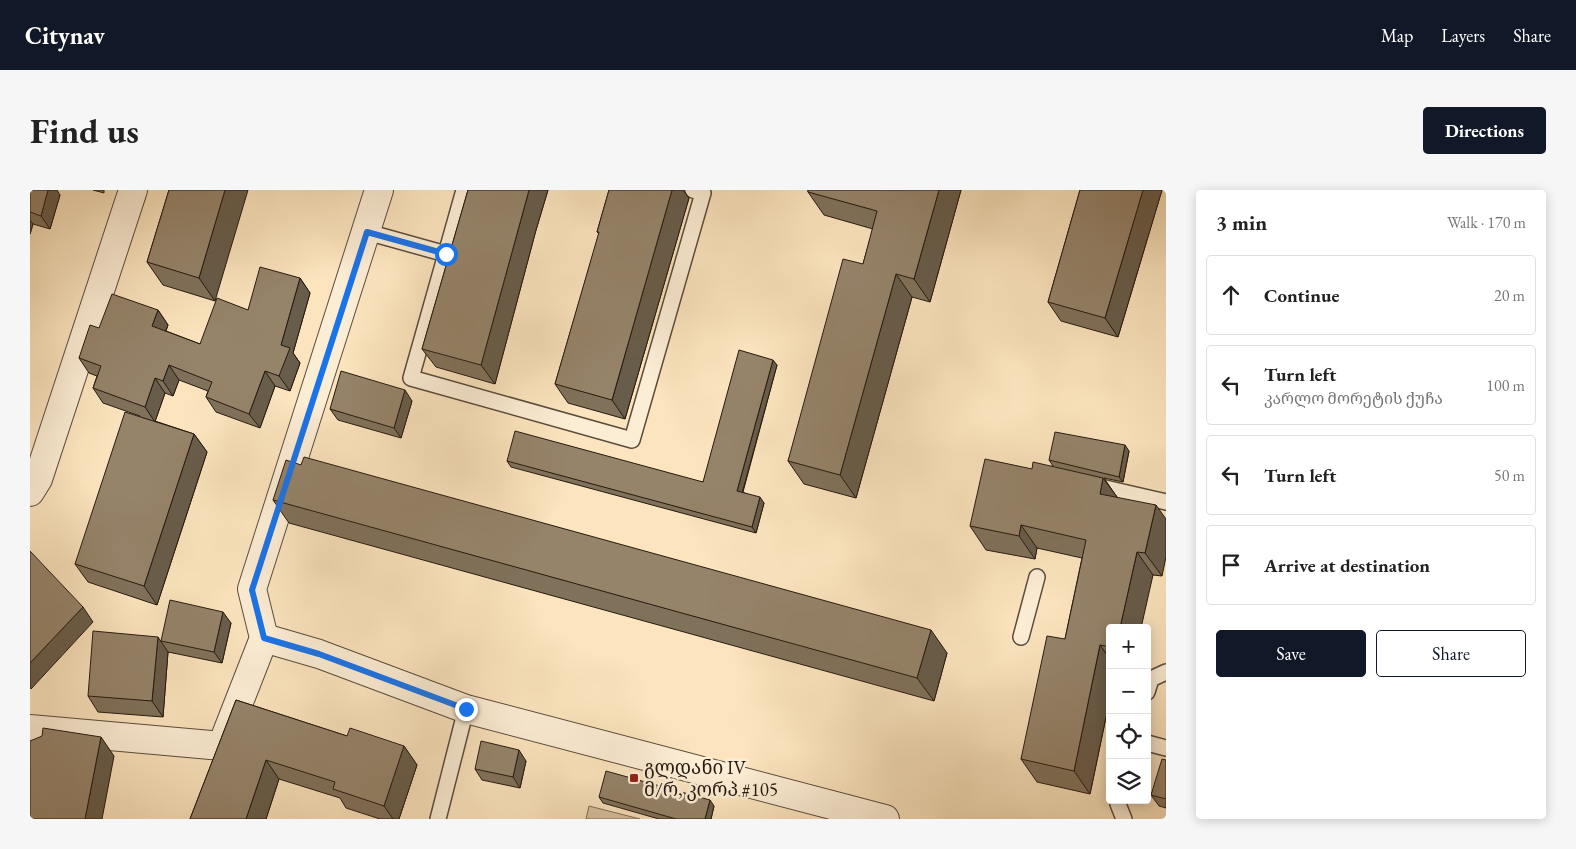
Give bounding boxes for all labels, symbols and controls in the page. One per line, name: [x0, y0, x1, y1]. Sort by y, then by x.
text: Citynav: [25, 20, 105, 51]
text: Map: [1381, 24, 1413, 47]
text: Layers: [1441, 24, 1485, 47]
text: Share: [1513, 24, 1551, 47]
button: Directions: [1423, 107, 1546, 154]
text: Find us: [30, 108, 139, 153]
text: 3 min: [1216, 209, 1267, 236]
text: Walk · 170 m: [1447, 212, 1526, 233]
route start: [435, 243, 458, 266]
icon: ahead: [1217, 281, 1245, 309]
text: Continue: [1264, 283, 1339, 308]
text: 20 m: [1494, 285, 1525, 306]
text: Turn left: [1264, 362, 1336, 387]
icon: left: [1217, 371, 1245, 399]
text: 100 m: [1486, 375, 1525, 396]
text: კარლო მორეტის ქუჩა: [1264, 388, 1443, 409]
icon: left: [1217, 461, 1245, 489]
text: Turn left: [1264, 463, 1336, 488]
text: 50 m: [1494, 465, 1525, 486]
icon: arrive: [1217, 551, 1245, 579]
text: Arrive at destination: [1264, 553, 1430, 578]
map controls: [1106, 624, 1151, 804]
button: +: [1106, 624, 1151, 669]
button: Save: [1216, 630, 1366, 677]
button: Share: [1376, 630, 1526, 677]
button: −: [1106, 669, 1151, 714]
route end: [455, 698, 478, 721]
button: locate: [1106, 714, 1151, 759]
place label: გლდანი IV მ/რ, კორპ #105: [644, 755, 778, 802]
button: layers: [1106, 759, 1151, 804]
marker: გლდანი IV მ/რ, კორპ #105: [628, 772, 640, 784]

